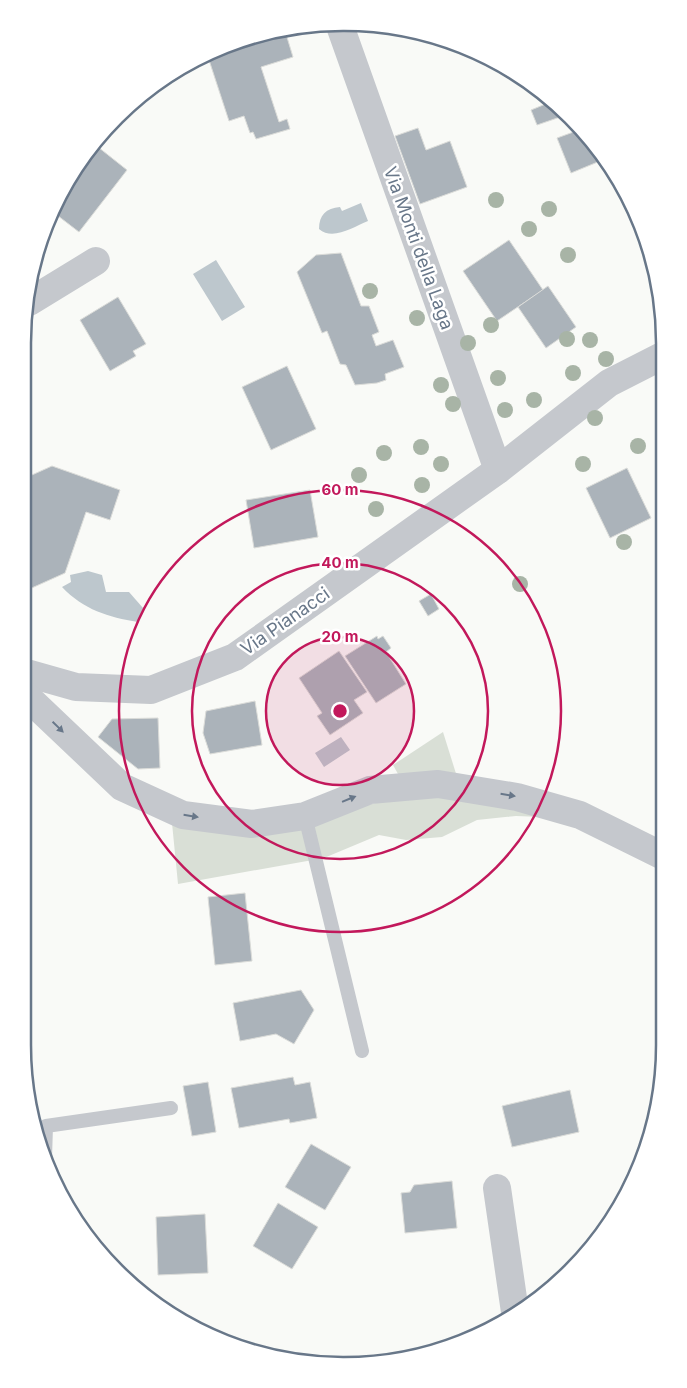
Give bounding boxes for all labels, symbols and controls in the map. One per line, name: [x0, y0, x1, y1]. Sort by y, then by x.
street label: Via Monti della Laga: [380, 164, 458, 332]
text: 60 m: [321, 480, 359, 499]
text: 40 m: [321, 553, 359, 572]
street label: Via Pianacci: [237, 583, 333, 659]
text: 20 m: [322, 627, 358, 646]
centre of rings: [331, 702, 349, 720]
one-way arrow: [52, 721, 64, 733]
one-way arrow: [501, 792, 517, 800]
one-way arrow: [341, 794, 356, 802]
one-way arrow: [183, 812, 199, 820]

